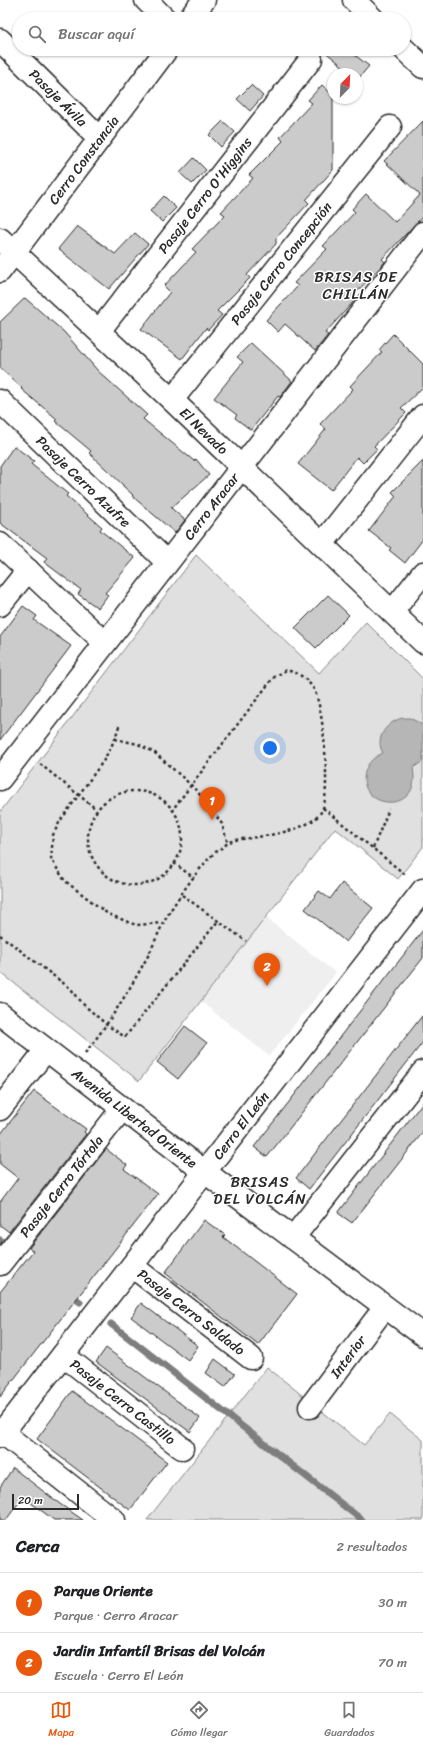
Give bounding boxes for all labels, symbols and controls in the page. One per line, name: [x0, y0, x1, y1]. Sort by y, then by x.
search box: [12, 12, 411, 56]
text: Buscar aquí: [58, 21, 135, 47]
icon: search: [26, 23, 48, 45]
street label: Pasaje Ávila: [23, 63, 94, 134]
north arrow: [327, 68, 363, 104]
street label: Cerro Constancia: [42, 110, 126, 210]
street label: Pasaje Cerro O'Higgins: [151, 131, 259, 259]
street label: Pasaje Cerro Concepción: [224, 196, 339, 331]
district label: BRISAS DE CHILLÁN: [314, 264, 398, 307]
street label: El Nevado: [173, 401, 234, 461]
street label: Pasaje Cerro Azufre: [30, 430, 137, 534]
street label: Cerro Aracar: [177, 466, 247, 546]
your location: [260, 738, 280, 758]
pin: 1: [199, 787, 225, 820]
pin: 2: [254, 953, 280, 986]
street label: Avenida Libertad Oriente: [65, 1061, 203, 1175]
street label: Cerro El León: [206, 1085, 276, 1166]
street label: Pasaje Cerro Tórtola: [13, 1130, 110, 1243]
district label: BRISAS DEL VOLCÁN: [213, 1169, 307, 1212]
street label: Pasaje Cerro Soldado: [132, 1262, 250, 1362]
street label: Interior: [323, 1329, 374, 1385]
street label: Pasaje Cerro Castillo: [64, 1353, 181, 1452]
text: 20 m: [18, 1491, 43, 1510]
scale bar: [12, 1492, 79, 1511]
text: Cerca: [16, 1531, 59, 1561]
text: 2 resultados: [336, 1535, 407, 1558]
text: Parque Oriente: [54, 1578, 153, 1604]
text: 1: [26, 1591, 32, 1614]
text: 30 m: [378, 1591, 407, 1614]
text: Parque · Cerro Aracar: [54, 1604, 178, 1627]
text: Jardin Infantíl Brisas del Volcán: [54, 1638, 265, 1664]
text: 2: [25, 1651, 33, 1674]
text: 70 m: [378, 1651, 407, 1674]
text: Escuela · Cerro El León: [54, 1664, 183, 1687]
tab: Mapa: [48, 1699, 74, 1742]
tab: Cómo llegar: [171, 1699, 228, 1742]
tab: Guardados: [324, 1699, 375, 1742]

